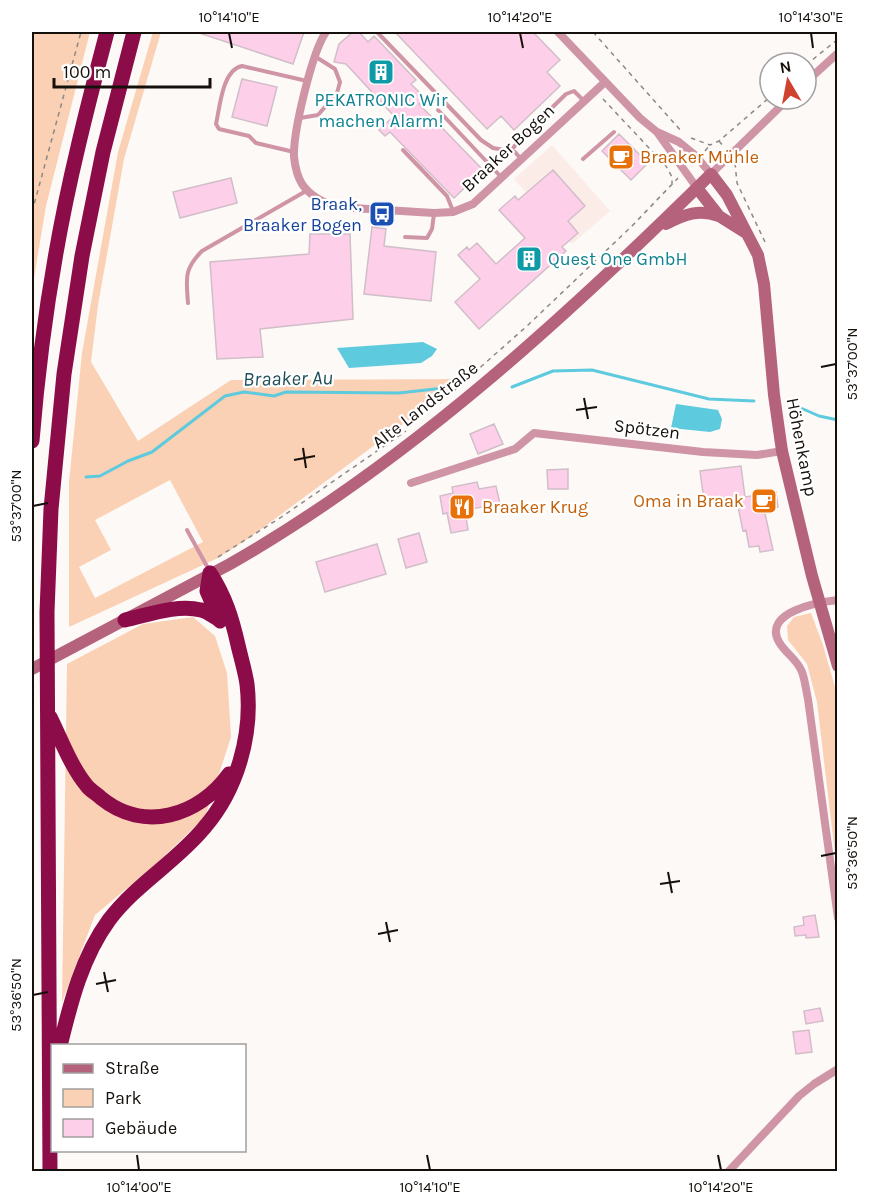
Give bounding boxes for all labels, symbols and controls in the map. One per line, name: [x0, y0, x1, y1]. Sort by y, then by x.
text: 10°14'10"E: [198, 8, 260, 26]
text: 10°14'20"E: [488, 8, 552, 26]
text: 10°14'30"E: [778, 8, 844, 26]
scale bar: [54, 51, 210, 89]
north arrow: [758, 51, 818, 111]
text: N: [778, 56, 793, 77]
building icon: PEKATRONIC Wir machen Alarm!: [366, 57, 396, 87]
text: 100 m: [63, 61, 111, 83]
place label: PEKATRONIC Wir machen Alarm!: [315, 89, 448, 132]
street label: Braaker Bogen: [457, 99, 559, 197]
cafe icon: Braaker Mühle: [606, 142, 636, 172]
place label: Braaker Mühle: [640, 146, 759, 168]
place label: Braak, Braaker Bogen: [243, 193, 362, 236]
bus stop icon: Braak, Braaker Bogen: [367, 199, 397, 229]
building icon: Quest One GmbH: [514, 244, 544, 274]
place label: Quest One GmbH: [548, 248, 688, 270]
text: 53°37'00"N: [843, 328, 861, 401]
street label: Alte Landstraße: [368, 357, 482, 453]
water label: Braaker Au: [243, 366, 333, 391]
street label: Höhenkamp: [782, 396, 822, 498]
street label: Spötzen: [613, 414, 681, 444]
text: 53°37'00"N: [7, 470, 25, 543]
cafe icon: Oma in Braak: [749, 486, 779, 516]
place label: Oma in Braak: [633, 490, 744, 512]
restaurant icon: Braaker Krug: [447, 492, 477, 522]
place label: Braaker Krug: [482, 496, 588, 518]
text: 53°36'50"N: [843, 816, 861, 890]
text: 53°36'50"N: [7, 958, 25, 1032]
legend: [51, 1044, 246, 1152]
text: Straße: [105, 1057, 159, 1079]
text: Park: [105, 1087, 142, 1109]
text: Gebäude: [105, 1117, 177, 1139]
text: 10°14'00"E: [106, 1178, 172, 1196]
text: 10°14'10"E: [399, 1178, 461, 1196]
text: 10°14'20"E: [689, 1178, 753, 1196]

